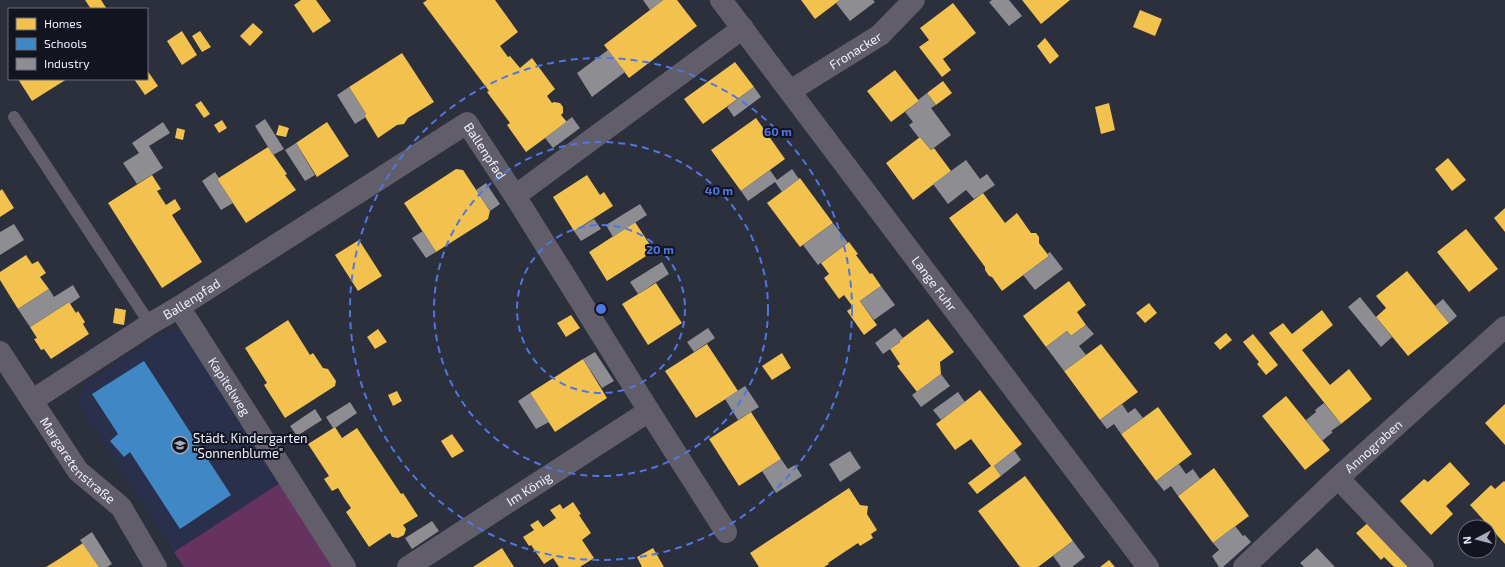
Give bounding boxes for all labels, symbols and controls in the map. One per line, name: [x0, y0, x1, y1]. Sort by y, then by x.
legend: [8, 8, 148, 80]
text: Homes: [44, 16, 82, 30]
street label: Fronacker: [826, 28, 885, 73]
text: Schools: [44, 36, 87, 50]
text: Industry: [44, 56, 90, 70]
street label: Ballenpfad: [461, 119, 510, 182]
text: 60 m: [764, 124, 792, 138]
text: 40 m: [705, 183, 733, 197]
text: 20 m: [646, 242, 674, 256]
street label: Lange Fuhr: [908, 253, 961, 315]
street label: Ballenpfad: [160, 275, 223, 323]
centre of rings: [594, 302, 608, 316]
street label: Kapitelweg: [205, 354, 254, 418]
street label: Margaretenstraße: [37, 414, 119, 507]
street label: Annograben: [1341, 416, 1405, 476]
place label: Städt. Kindergarten "Sonnenblume": [193, 430, 308, 461]
school or university icon: Städt. Kindergarten "Sonnenblume": [170, 435, 190, 455]
street label: Im König: [503, 468, 555, 509]
north arrow: [1457, 519, 1497, 559]
text: N: [1460, 535, 1474, 545]

